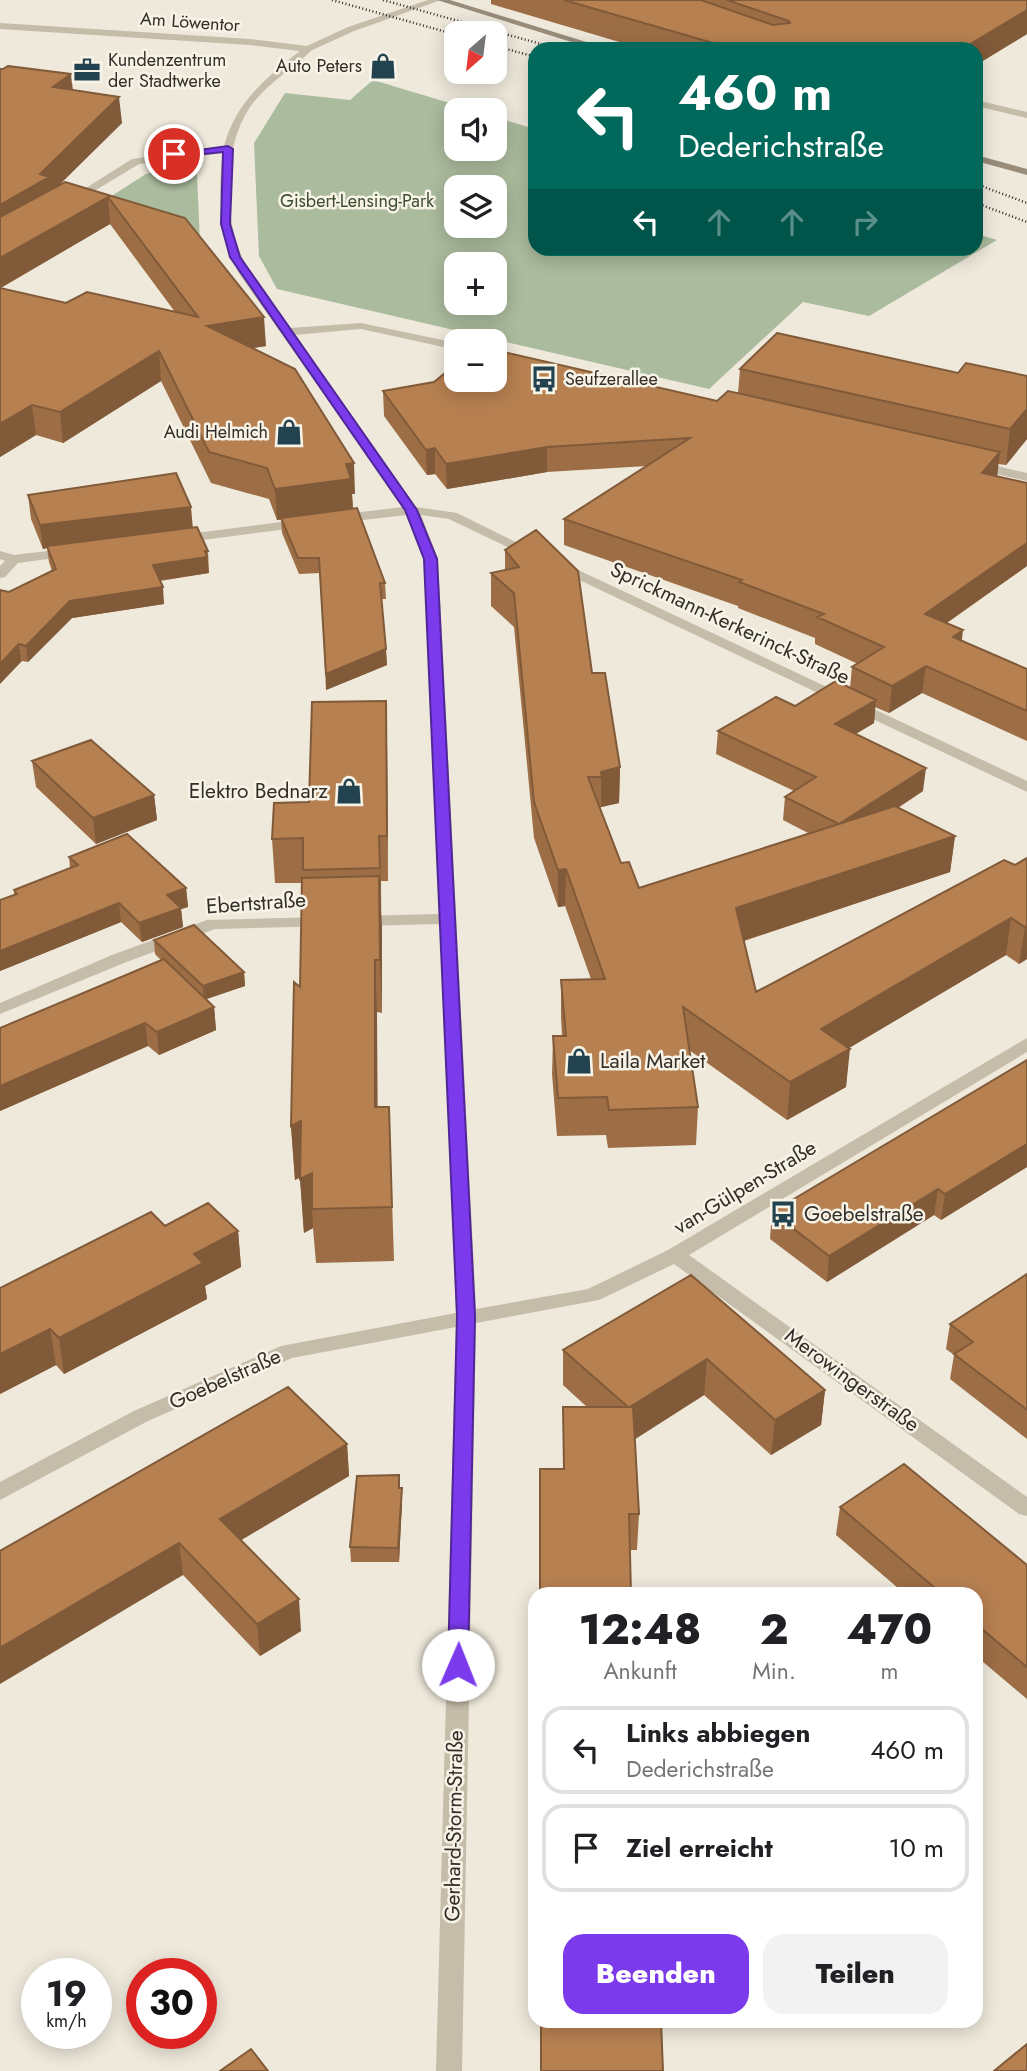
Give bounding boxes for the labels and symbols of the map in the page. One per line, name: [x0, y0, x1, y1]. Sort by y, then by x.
street label: Am Löwentor: [139, 6, 242, 39]
north arrow: [444, 21, 508, 84]
place label: Kundenzentrum der Stadtwerke: [108, 47, 226, 94]
shop icon: Auto Peters: [368, 51, 398, 81]
place label: Auto Peters: [276, 53, 362, 79]
office icon: Kundenzentrum der Stadtwerke: [72, 55, 102, 85]
pin: [144, 124, 204, 184]
park label: Gisbert-Lensing-Park: [280, 188, 434, 214]
bus stop icon: Seufzerallee: [529, 364, 559, 394]
place label: Seufzerallee: [565, 366, 658, 392]
shop icon: Audi Helmich: [274, 417, 304, 447]
place label: Audi Helmich: [164, 419, 268, 445]
street label: Sprickmann-Kerkerinck-Straße: [605, 554, 855, 692]
place label: Elektro Bednarz: [189, 776, 328, 806]
shop icon: Elektro Bednarz: [334, 776, 364, 806]
street label: Ebertstraße: [205, 885, 307, 921]
shop icon: Laila Market: [564, 1046, 594, 1076]
place label: Laila Market: [600, 1046, 705, 1076]
street label: van-Gülpen-Straße: [668, 1132, 822, 1241]
bus stop icon: Goebelstraße: [768, 1199, 798, 1229]
place label: Goebelstraße: [804, 1199, 924, 1229]
street label: Merowingerstraße: [778, 1321, 926, 1439]
street label: Goebelstraße: [164, 1341, 286, 1417]
position arrow: [421, 1628, 495, 1702]
street label: Gerhard-Storm-Straße: [437, 1730, 471, 1922]
speed limit sign: 30: [126, 1958, 217, 2049]

